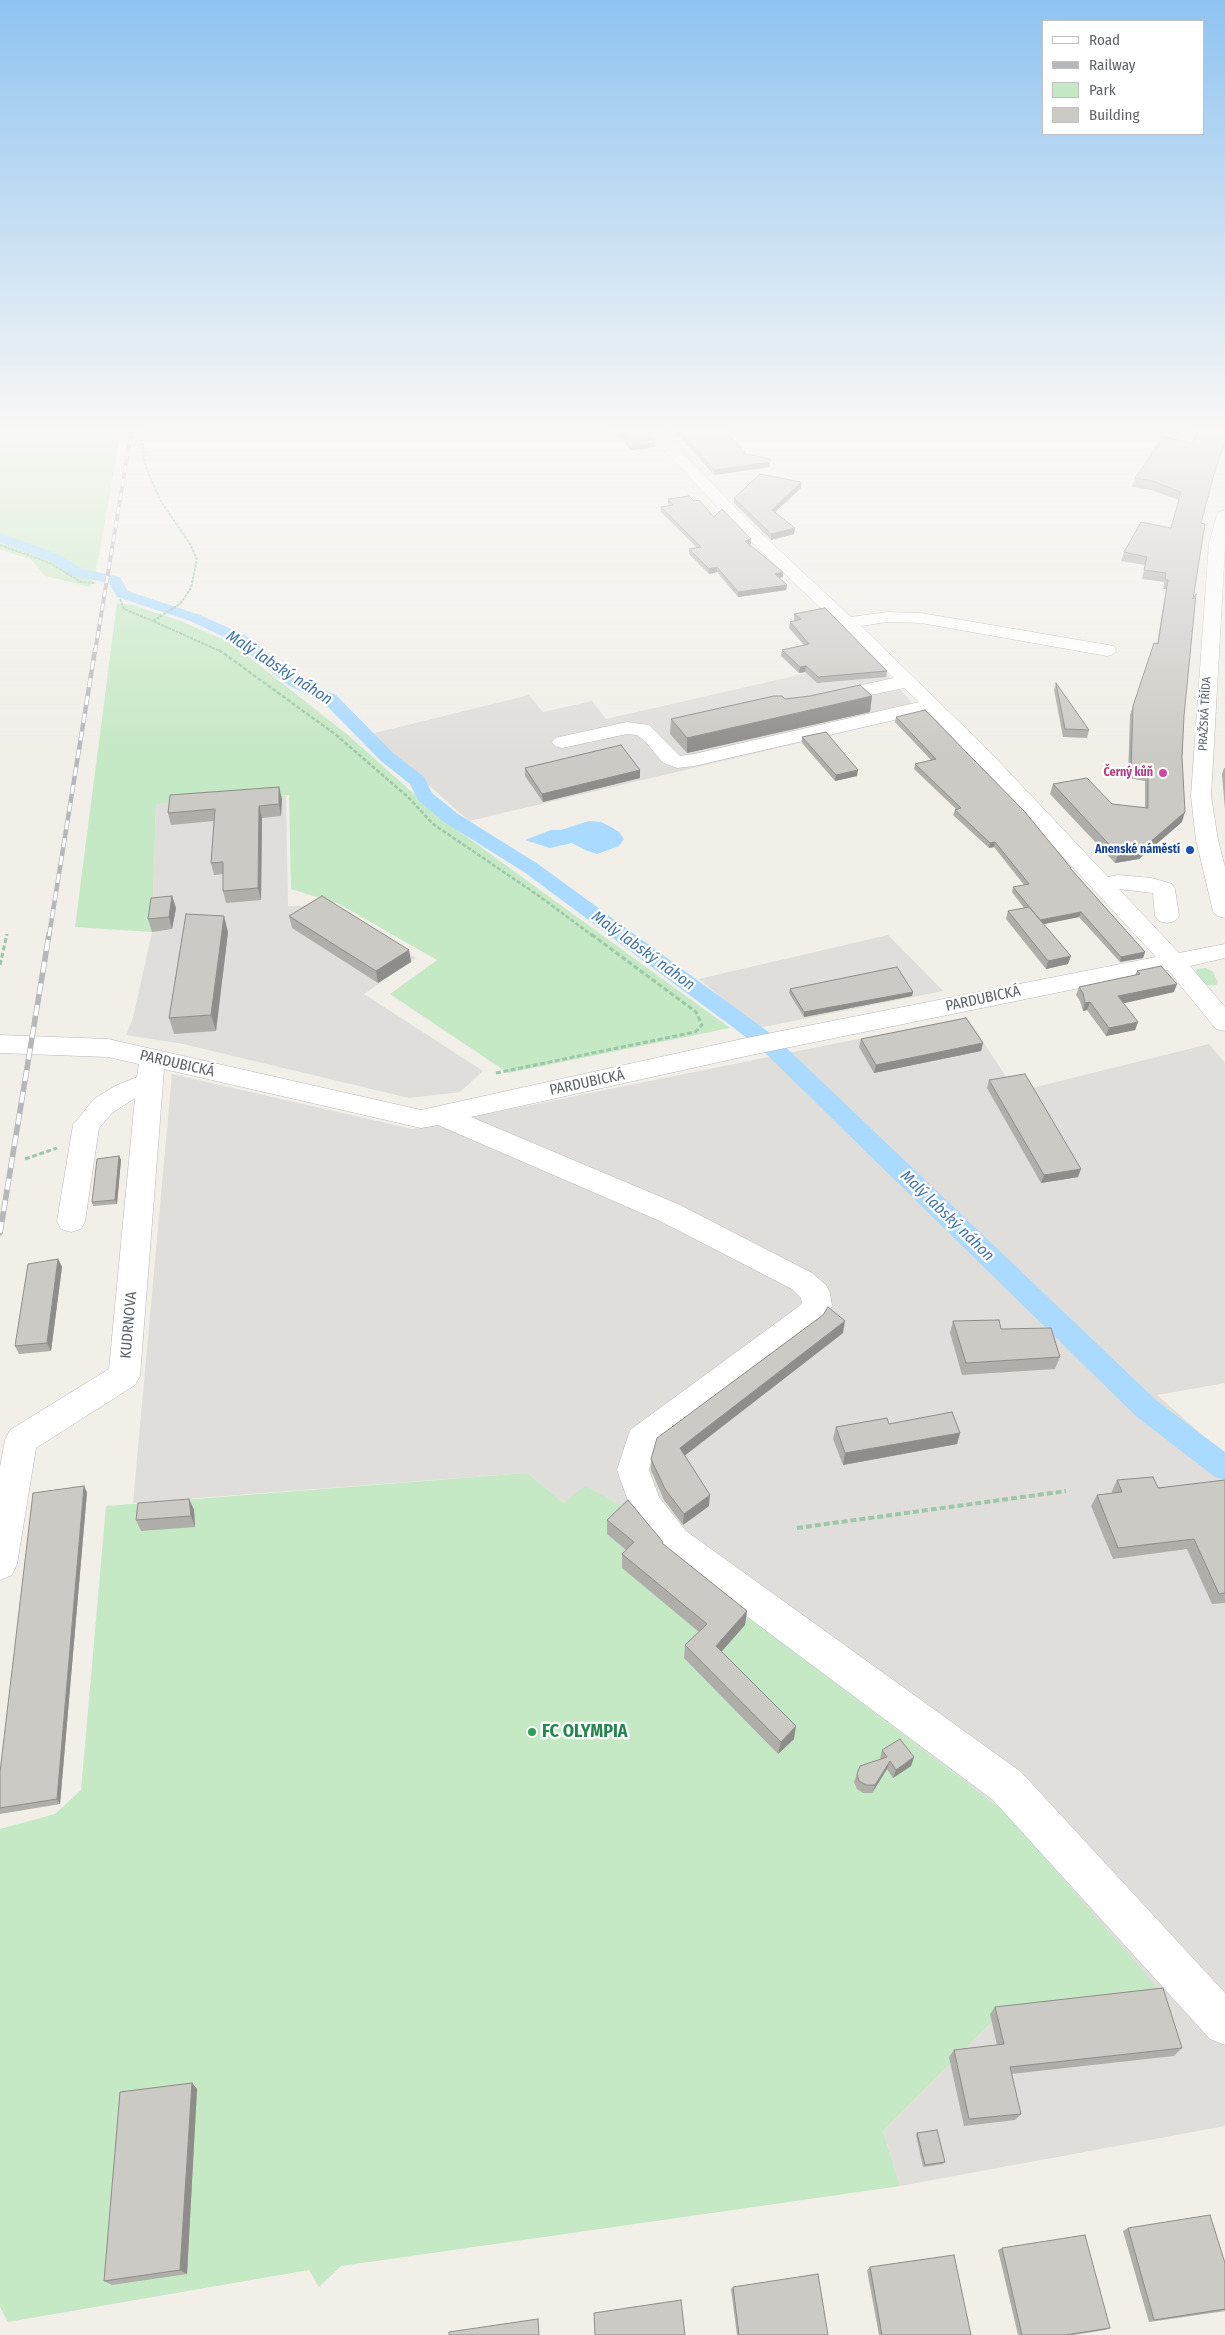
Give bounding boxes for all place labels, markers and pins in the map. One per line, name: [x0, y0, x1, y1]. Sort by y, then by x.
place label: Černý kůň: [1104, 766, 1153, 780]
marker: Černý kůň: [1157, 767, 1169, 779]
place label: Anenské náměstí: [1095, 843, 1180, 857]
marker: Anenské náměstí: [1184, 844, 1196, 856]
place label: FC OLYMPIA: [542, 1721, 628, 1743]
marker: FC OLYMPIA: [526, 1726, 538, 1738]

